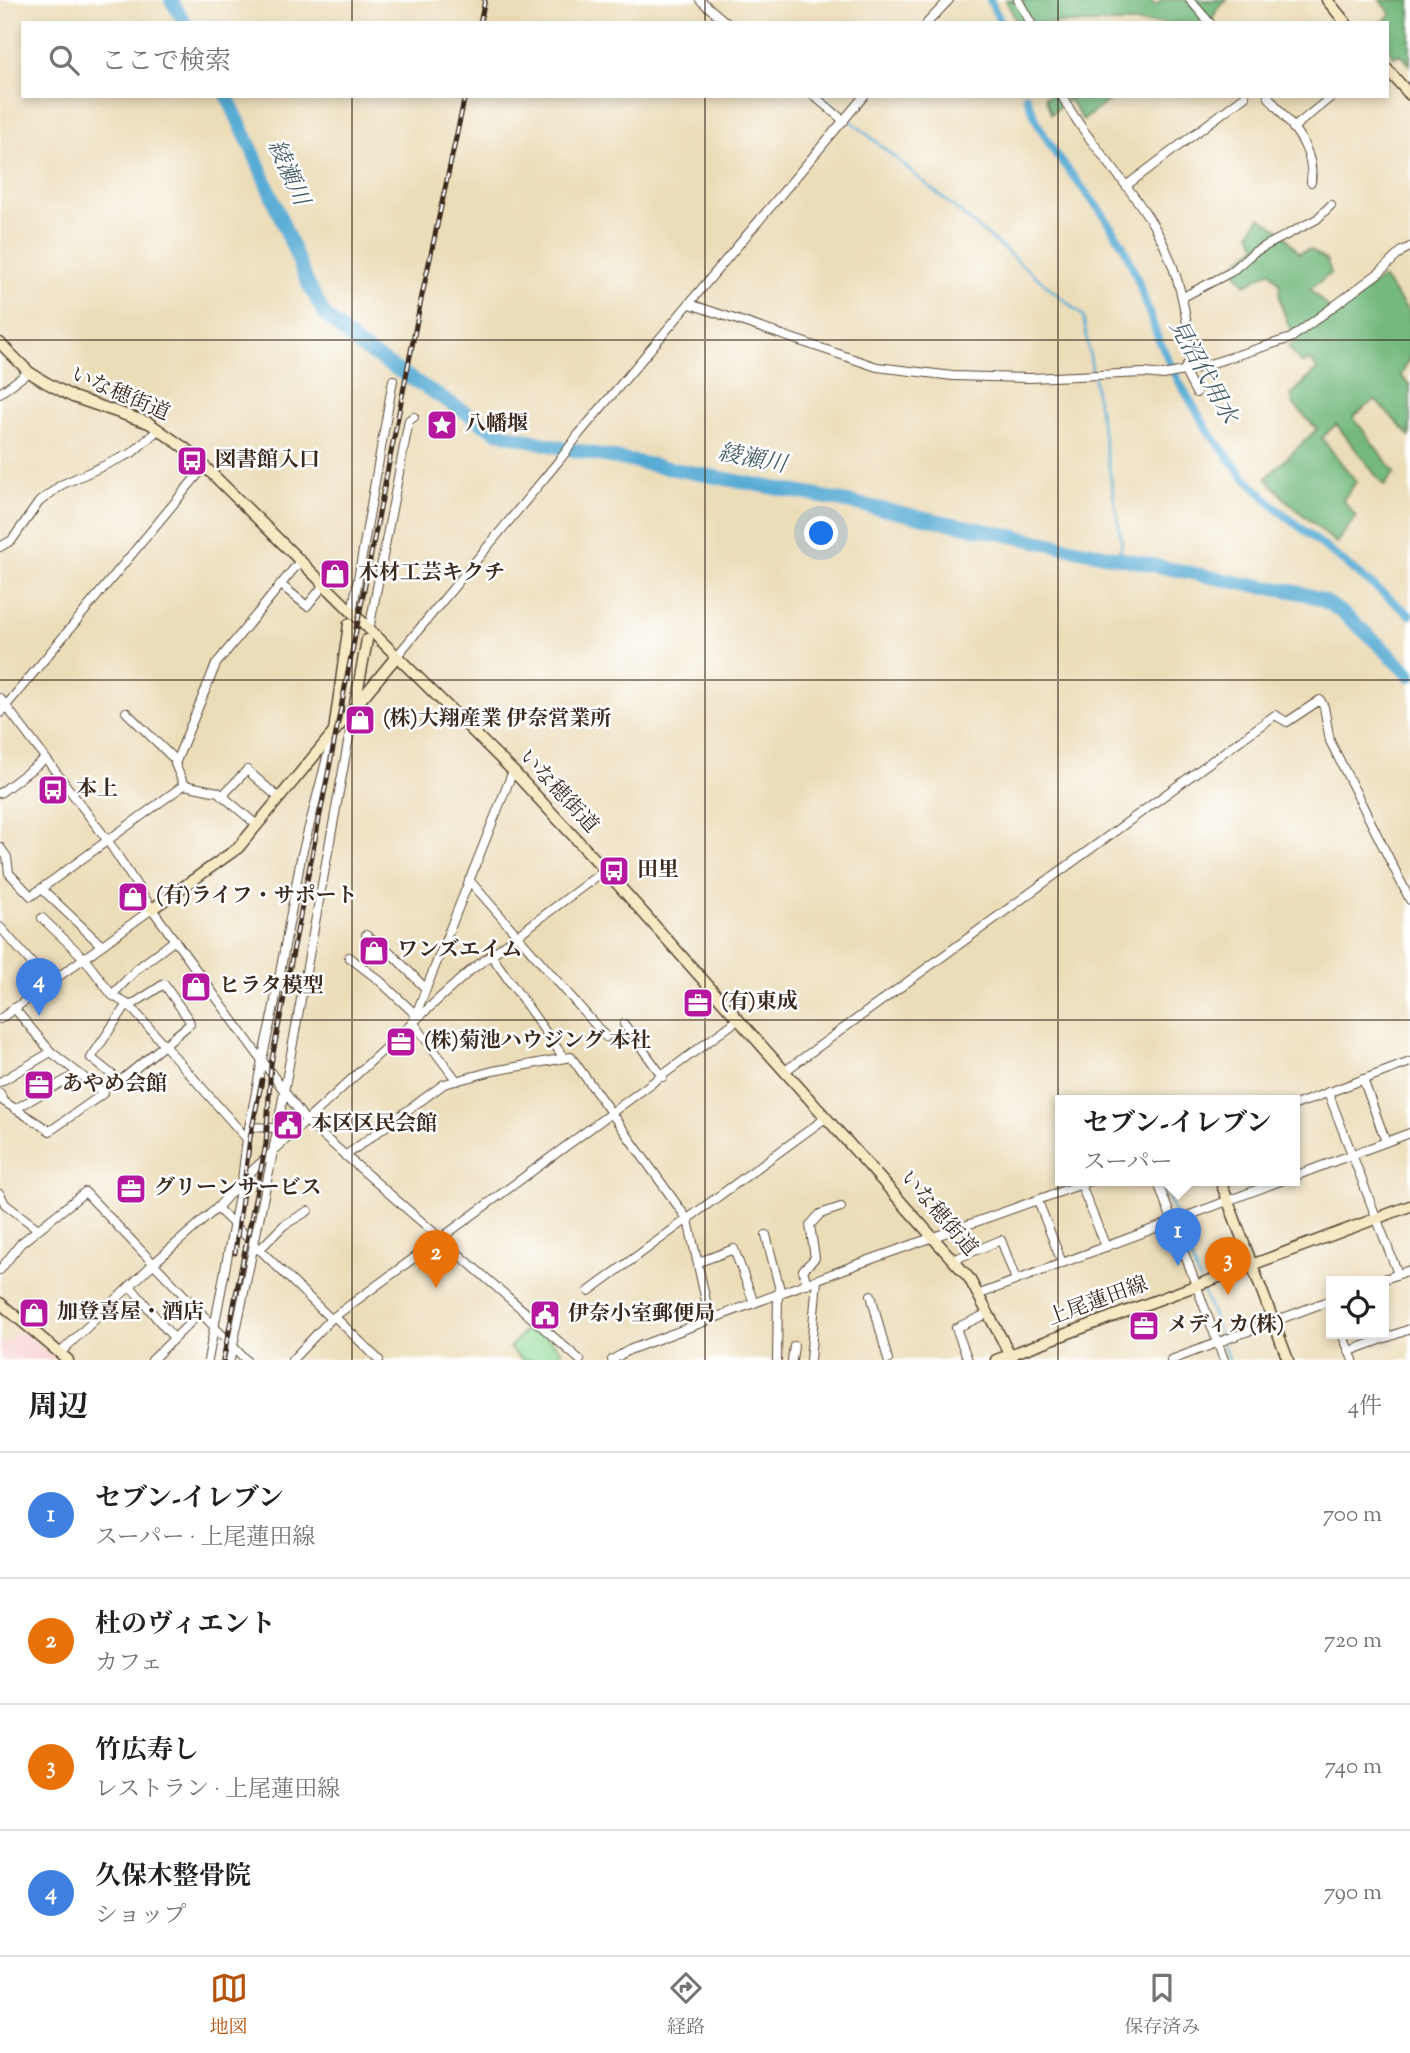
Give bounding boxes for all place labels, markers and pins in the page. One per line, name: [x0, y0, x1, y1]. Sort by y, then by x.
place icon: 八幡堰: [425, 408, 459, 442]
place label: 八幡堰: [465, 410, 528, 440]
bus stop icon: 図書館入口: [175, 444, 209, 478]
place label: 図書館入口: [215, 446, 320, 476]
shop icon: 木材工芸キクチ: [318, 557, 352, 591]
place label: 木材工芸キクチ: [358, 559, 505, 589]
shop icon: (株)大翔産業 伊奈営業所: [343, 703, 377, 737]
place label: (株)大翔産業 伊奈営業所: [383, 705, 611, 735]
bus stop icon: 本上: [36, 773, 70, 807]
place label: 本上: [76, 775, 118, 805]
bus stop icon: 田里: [597, 854, 631, 888]
place label: 田里: [637, 856, 679, 886]
shop icon: (有)ライフ・サポート: [116, 880, 150, 914]
place label: (有)ライフ・サポート: [156, 882, 357, 912]
shop icon: ワンズエイム: [357, 934, 391, 968]
place label: ワンズエイム: [397, 936, 522, 966]
pin: 4: [16, 958, 62, 1016]
shop icon: ヒラタ模型: [179, 970, 213, 1004]
place label: ヒラタ模型: [219, 972, 324, 1002]
office icon: (有)東成: [681, 986, 715, 1020]
place label: (有)東成: [721, 988, 798, 1018]
office icon: (株)菊池ハウジング 本社: [384, 1025, 418, 1059]
place label: (株)菊池ハウジング 本社: [424, 1027, 651, 1057]
office icon: あやめ会館: [22, 1068, 56, 1102]
place label: あやめ会館: [62, 1070, 167, 1100]
public building icon: 本区区民会館: [271, 1108, 305, 1142]
place label: 本区区民会館: [311, 1110, 437, 1140]
office icon: グリーンサービス: [114, 1172, 148, 1206]
place label: グリーンサービス: [154, 1174, 322, 1204]
pin: 1: [1155, 1208, 1201, 1266]
pin: 2: [413, 1230, 459, 1288]
pin: 3: [1205, 1237, 1251, 1295]
shop icon: 加登喜屋・酒店: [17, 1296, 51, 1330]
place label: 加登喜屋・酒店: [57, 1298, 204, 1328]
public building icon: 伊奈小室郵便局: [528, 1298, 562, 1332]
place label: 伊奈小室郵便局: [568, 1300, 715, 1330]
office icon: メディカ(株): [1127, 1309, 1161, 1343]
place label: メディカ(株): [1167, 1311, 1284, 1341]

